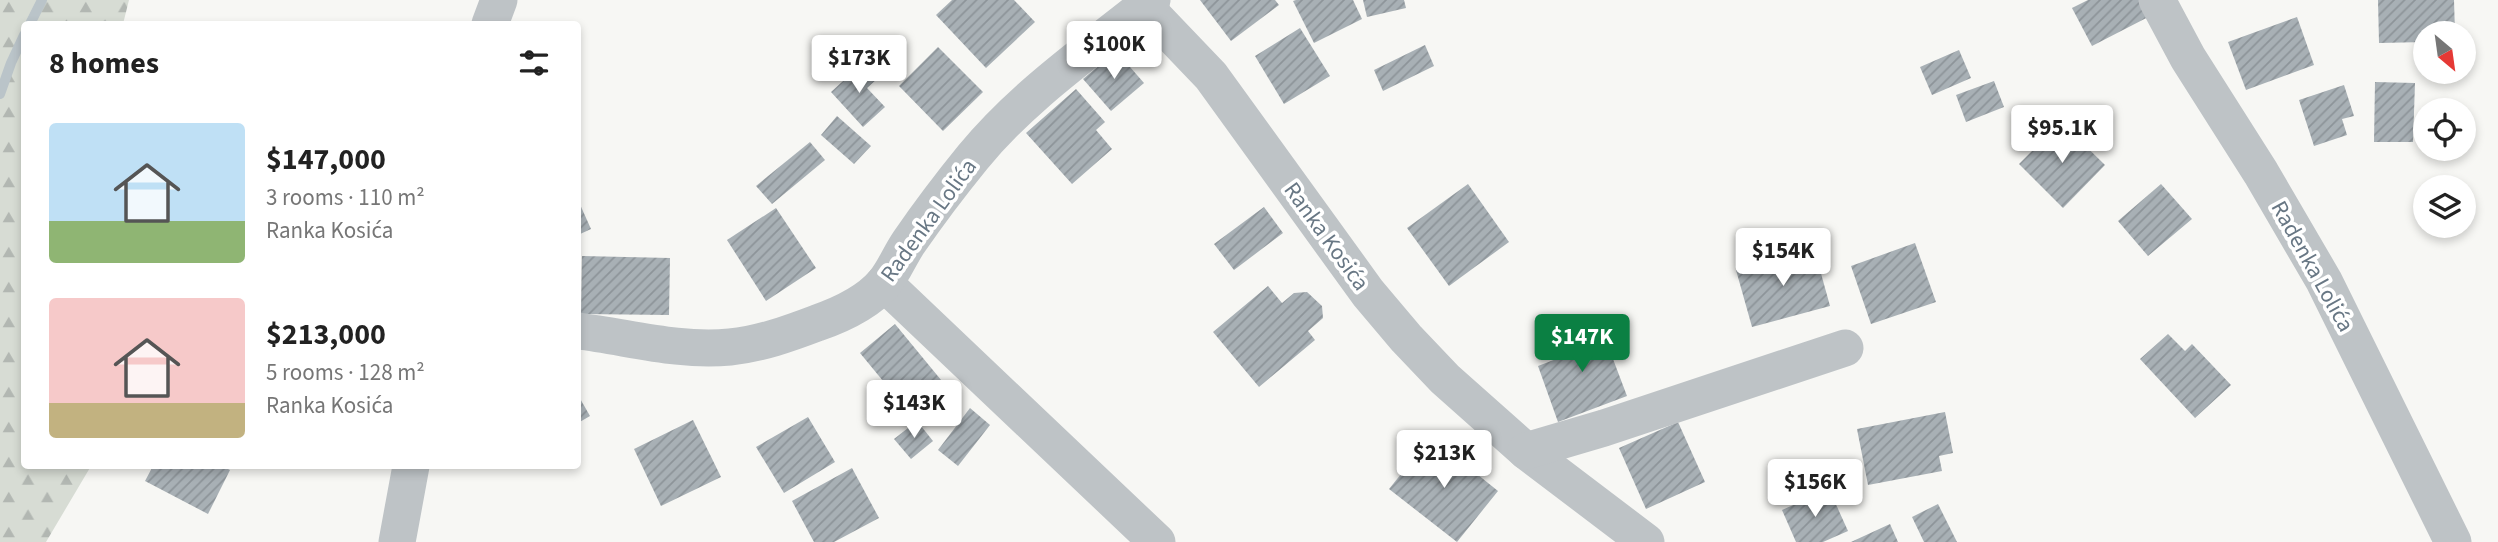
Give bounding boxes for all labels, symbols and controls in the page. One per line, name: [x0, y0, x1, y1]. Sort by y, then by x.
north arrow: [2413, 21, 2476, 84]
map controls: [2413, 21, 2476, 238]
pin: $100K: [1065, 22, 1163, 81]
text: $100K: [1083, 27, 1145, 60]
pin: $173K: [810, 36, 908, 95]
text: $173K: [828, 41, 890, 74]
text: 8 homes: [49, 42, 159, 85]
icon: filters: [515, 44, 553, 82]
button: locate: [2413, 98, 2476, 161]
pin: $95.1K: [2005, 106, 2119, 165]
text: $95.1K: [2027, 111, 2097, 144]
text: $147,000: [266, 138, 386, 181]
icon: home: [105, 151, 189, 235]
street label: Radenka Lolića: [872, 152, 985, 289]
street label: Ranka Kosića: [1276, 175, 1377, 297]
button: layers: [2413, 175, 2476, 238]
text: 3 rooms · 110 m²: [266, 181, 425, 214]
street label: Radenka Lolića: [2263, 195, 2362, 338]
text: Ranka Kosića: [266, 214, 393, 247]
pin: $154K: [1734, 229, 1832, 288]
text: $154K: [1752, 234, 1814, 267]
text: $213,000: [266, 313, 386, 356]
pin: $147K: [1533, 314, 1631, 374]
text: $147K: [1551, 320, 1613, 353]
icon: home: [105, 326, 189, 410]
text: 5 rooms · 128 m²: [266, 356, 425, 389]
pin: $143K: [865, 380, 963, 440]
text: $143K: [883, 386, 945, 419]
text: Ranka Kosića: [266, 389, 393, 422]
pin: $213K: [1395, 430, 1493, 490]
text: $213K: [1413, 436, 1475, 469]
pin: $156K: [1766, 460, 1864, 519]
text: $156K: [1784, 465, 1846, 498]

